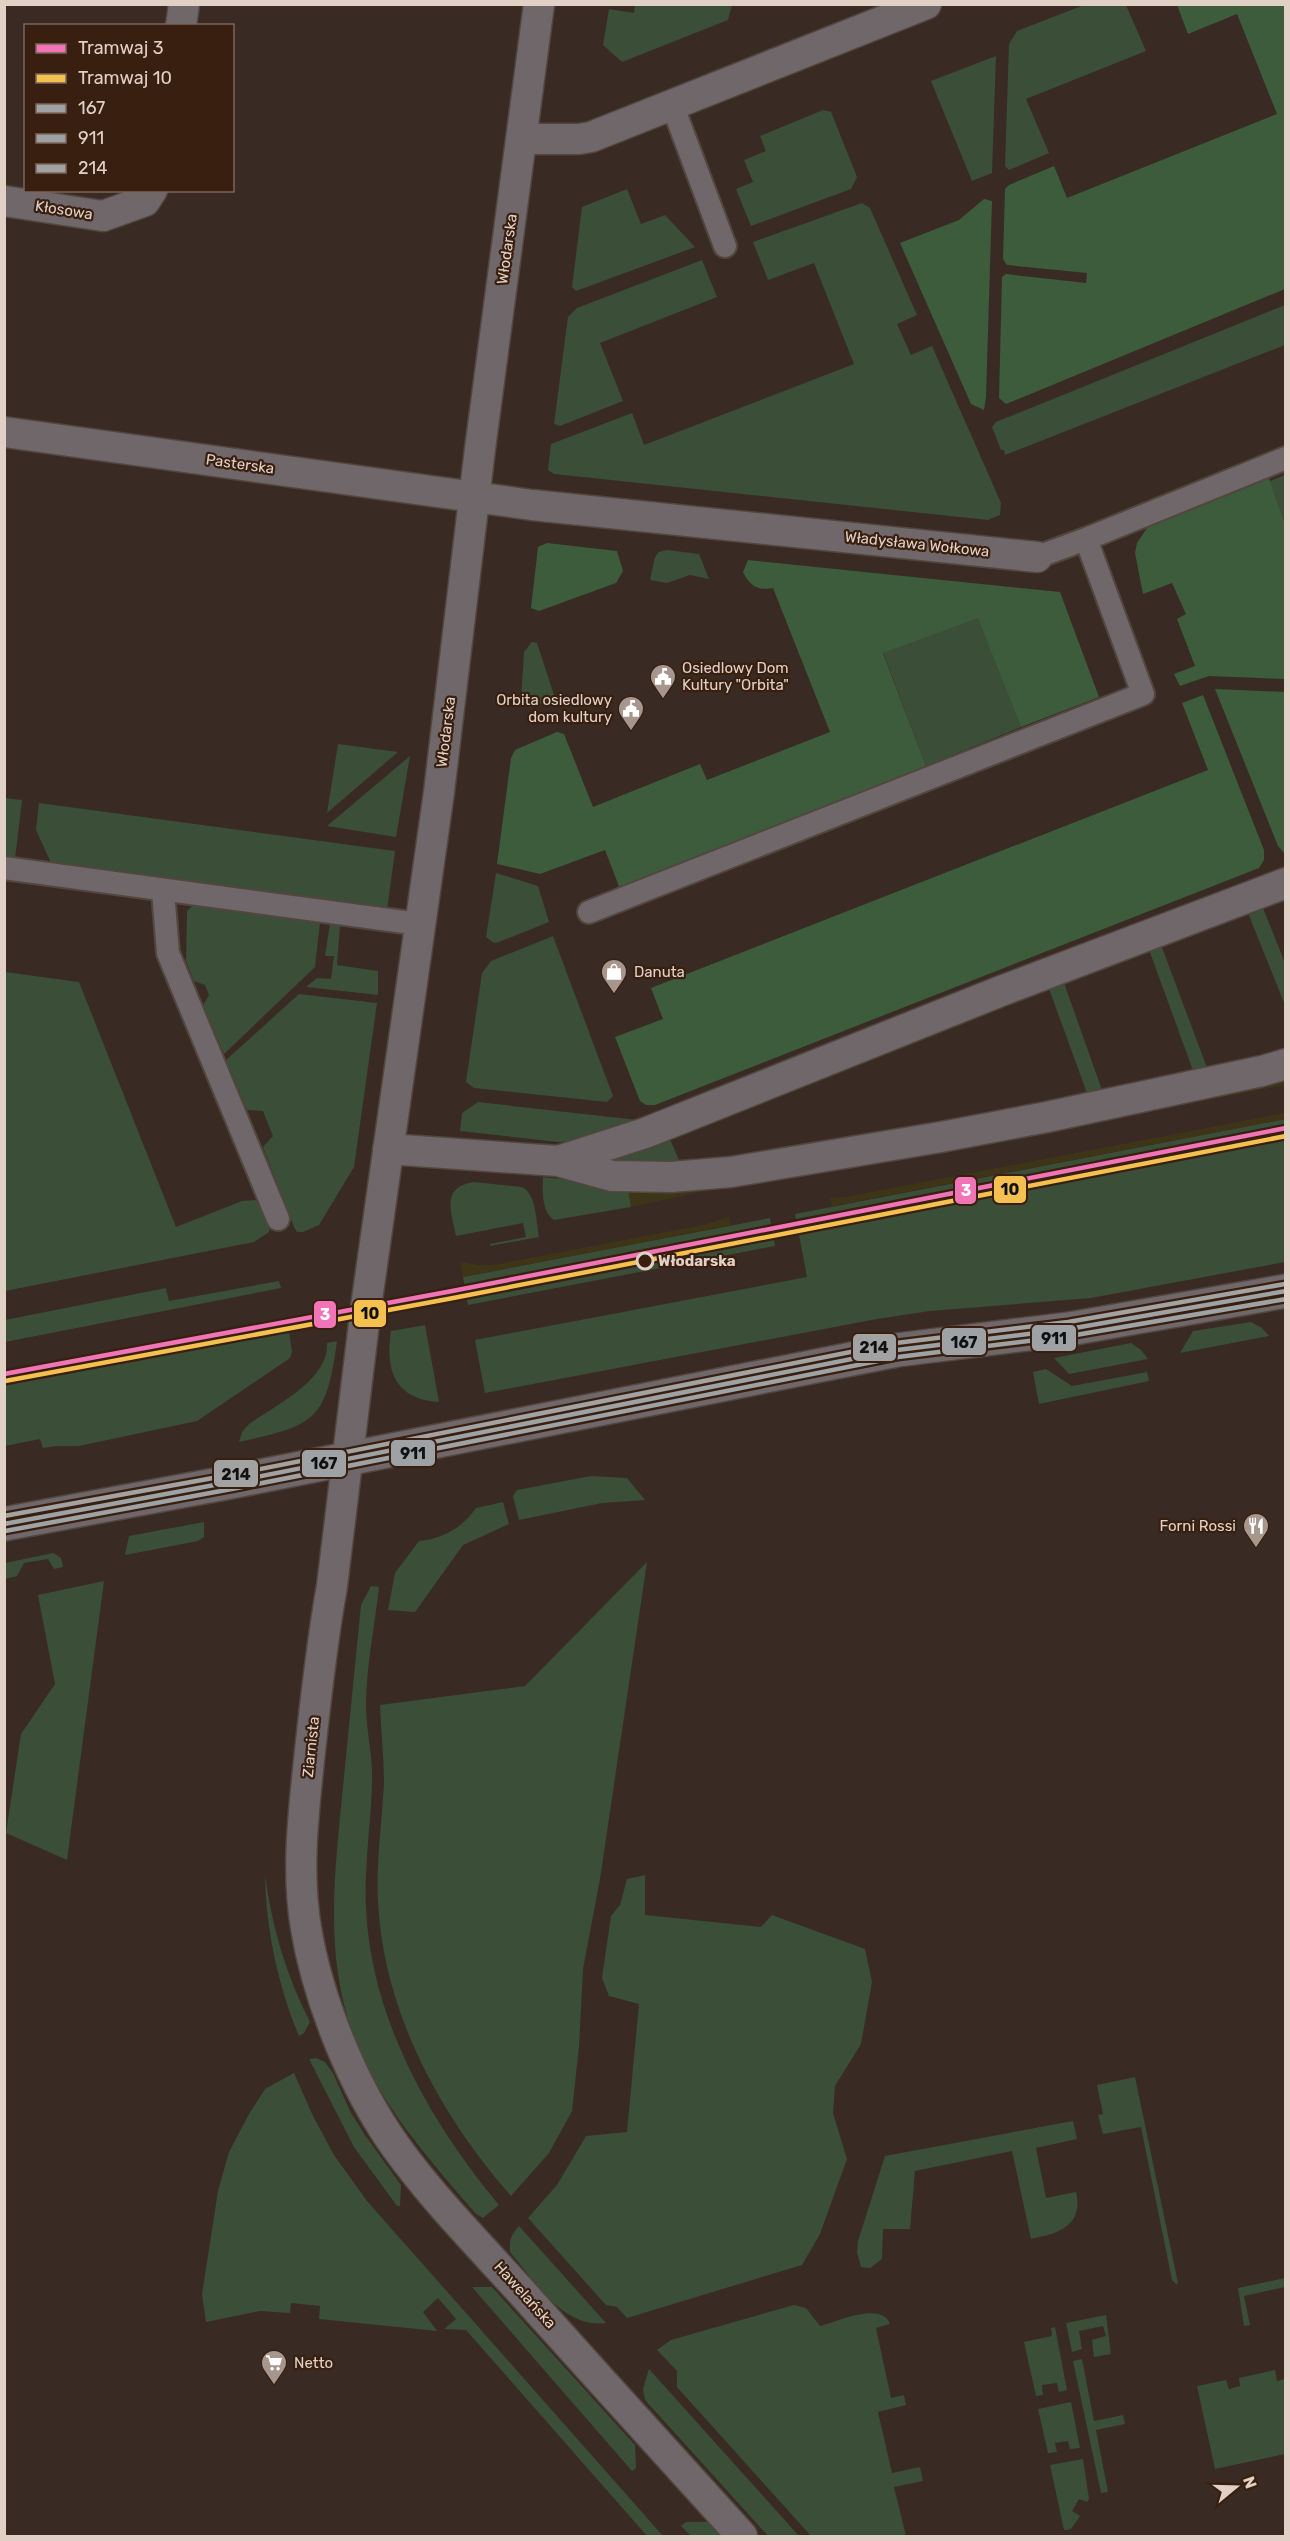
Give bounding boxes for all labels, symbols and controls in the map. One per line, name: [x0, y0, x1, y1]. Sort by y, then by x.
legend: [24, 24, 234, 192]
text: Tramwaj 3: [78, 37, 164, 59]
text: Tramwaj 10: [78, 67, 172, 89]
text: 167: [78, 97, 105, 119]
text: 911: [78, 127, 104, 149]
text: 214: [78, 157, 107, 179]
street label: Kłosowa: [34, 197, 94, 223]
street label: Włodarska: [493, 212, 521, 286]
street label: Pasterska: [205, 450, 275, 478]
street label: Władysława Wołkowa: [844, 527, 990, 561]
place label: Osiedlowy Dom Kultury "Orbita": [682, 659, 789, 694]
public building icon: Osiedlowy Dom Kultury "Orbita": [648, 662, 678, 700]
place label: Orbita osiedlowy dom kultury: [496, 691, 612, 726]
public building icon: Orbita osiedlowy dom kultury: [616, 694, 646, 732]
street label: Włodarska: [433, 696, 459, 768]
shop icon: Danuta: [599, 957, 629, 995]
place label: Danuta: [634, 963, 685, 981]
line badge: 10: [993, 1175, 1027, 1204]
line badge: 3: [954, 1176, 977, 1205]
text: 10: [1001, 1180, 1020, 1199]
text: 3: [961, 1181, 971, 1200]
marker: Włodarska: [636, 1252, 654, 1270]
place label: Włodarska: [658, 1252, 736, 1270]
line badge: 10: [353, 1299, 387, 1328]
line badge: 3: [313, 1300, 337, 1329]
text: 10: [361, 1304, 380, 1323]
text: 3: [320, 1305, 330, 1324]
line badge: 911: [1031, 1324, 1077, 1352]
line badge: 167: [941, 1327, 987, 1356]
text: 911: [1041, 1329, 1067, 1348]
line badge: 214: [852, 1333, 897, 1362]
text: 167: [951, 1333, 978, 1352]
text: 214: [859, 1338, 889, 1357]
line badge: 911: [390, 1439, 436, 1467]
text: 911: [400, 1444, 426, 1463]
line badge: 167: [301, 1449, 347, 1478]
text: 167: [311, 1454, 338, 1473]
line badge: 214: [213, 1459, 259, 1488]
text: 214: [221, 1465, 251, 1484]
restaurant icon: Forni Rossi: [1241, 1511, 1271, 1549]
place label: Forni Rossi: [1159, 1517, 1236, 1535]
street label: Ziarnista: [299, 1716, 323, 1778]
street label: Hawelańska: [490, 2258, 560, 2332]
supermarket icon: Netto: [259, 2348, 289, 2386]
place label: Netto: [294, 2354, 333, 2372]
north arrow: [1206, 2457, 1266, 2517]
text: N: [1239, 2474, 1261, 2491]

